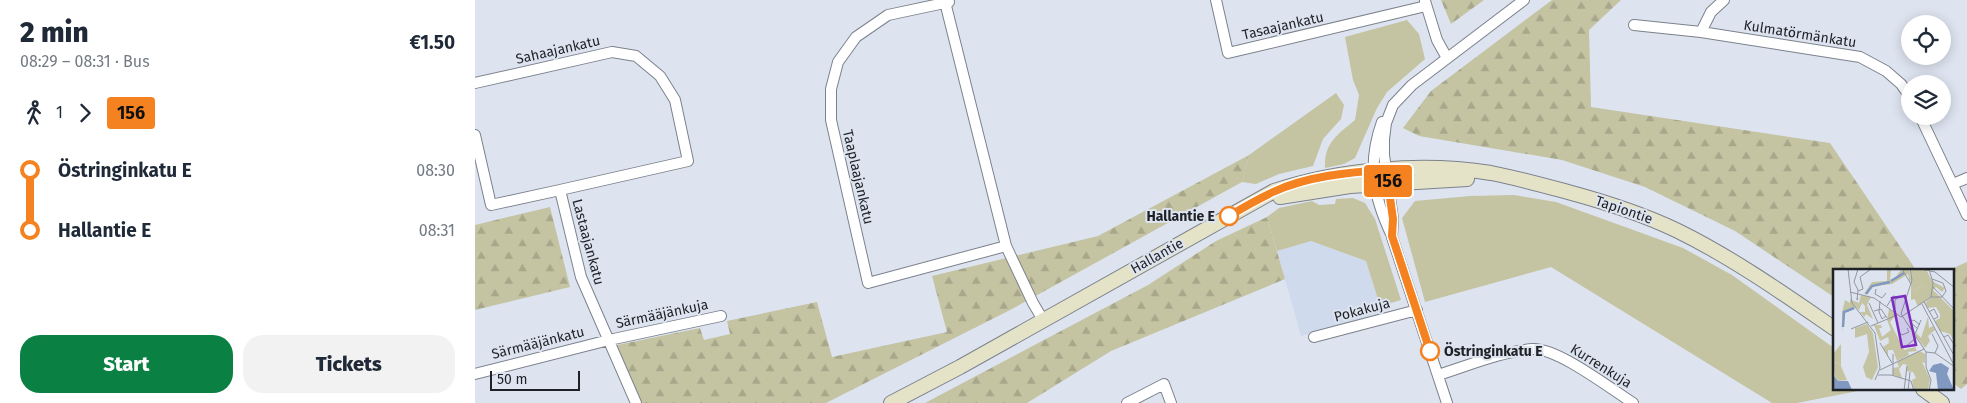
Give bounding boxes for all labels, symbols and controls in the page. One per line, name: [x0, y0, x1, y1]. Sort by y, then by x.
street label: Tasaajankatu: [1241, 8, 1325, 44]
map controls: [1901, 15, 1951, 125]
button: locate: [1901, 15, 1951, 65]
text: 2 min: [20, 16, 89, 49]
street label: Kulmatörmänkatu: [1742, 17, 1858, 51]
text: €1.50: [409, 31, 455, 54]
street label: Sahaajankatu: [514, 32, 602, 68]
text: 08:29 – 08:31 · Bus: [20, 52, 150, 71]
button: layers: [1901, 75, 1951, 125]
icon: walk: [20, 99, 48, 127]
icon: forward: [71, 99, 99, 127]
text: 156: [117, 102, 145, 124]
text: 1: [56, 103, 63, 122]
street label: Taaplaajankatu: [839, 128, 877, 226]
text: Östringinkatu E: [58, 159, 192, 182]
text: 08:30: [416, 161, 455, 180]
line badge: 156: [1359, 165, 1417, 197]
text: 156: [1374, 170, 1402, 192]
street label: Tapiontie: [1593, 192, 1655, 228]
street label: Lastaajankatu: [568, 197, 608, 287]
marker: Hallantie E: [1219, 206, 1239, 226]
place label: Hallantie E: [1146, 208, 1215, 225]
text: Hallantie E: [58, 219, 151, 242]
text: 08:31: [419, 221, 455, 240]
street label: Hallantie: [1128, 235, 1186, 277]
inset map: [1833, 269, 1955, 390]
street label: Pokakuja: [1332, 294, 1392, 326]
street label: Särmääjänkuja: [614, 296, 710, 332]
street label: Särmääjänkatu: [490, 323, 586, 363]
button: Start: [20, 335, 233, 393]
button: Tickets: [243, 335, 455, 393]
street label: Kurrenkuja: [1567, 340, 1635, 392]
marker: Östringinkatu E: [1420, 341, 1440, 361]
place label: Östringinkatu E: [1444, 342, 1543, 360]
scale bar: [490, 368, 580, 391]
text: 50 m: [497, 371, 528, 388]

